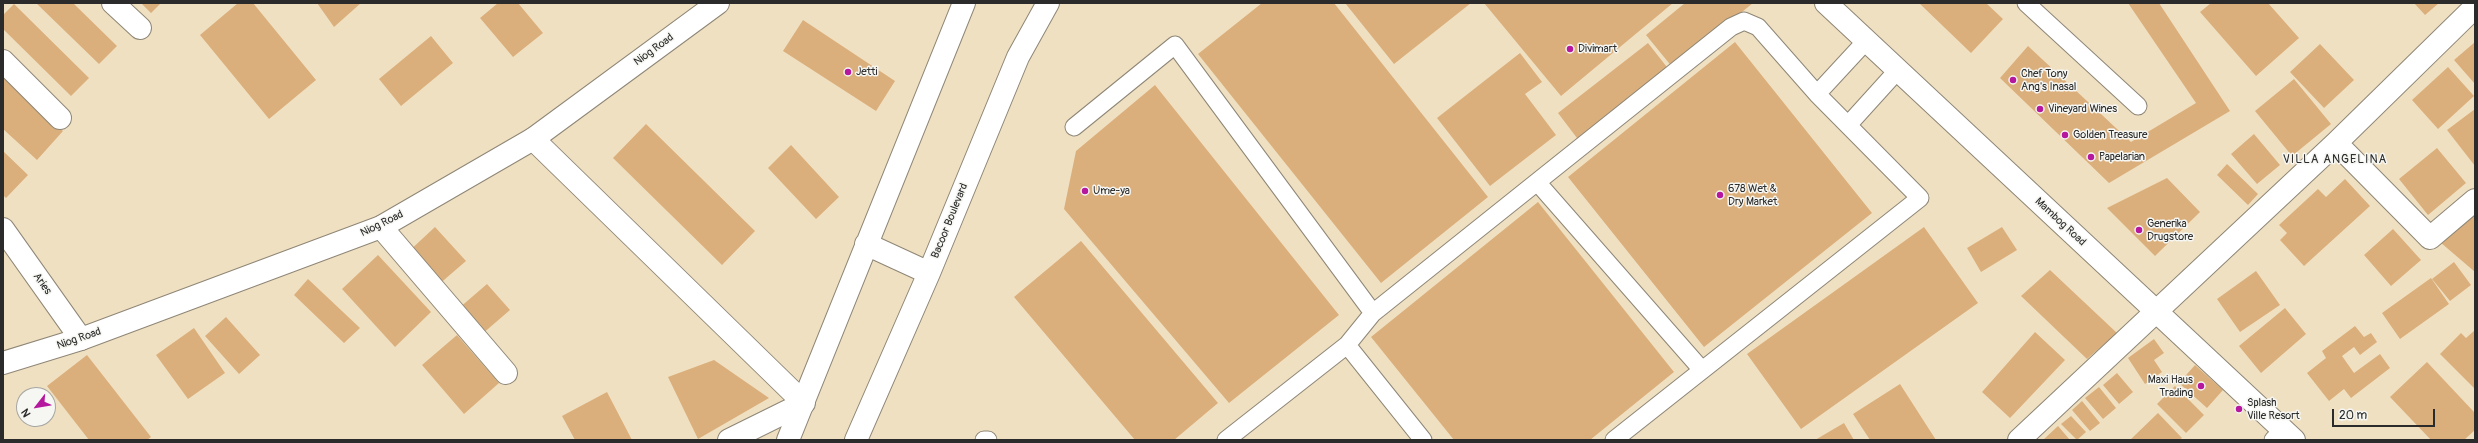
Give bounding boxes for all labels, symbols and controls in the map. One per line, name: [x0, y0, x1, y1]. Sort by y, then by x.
street label: Niog Road: [632, 31, 676, 69]
place label: Divimart: [1578, 42, 1617, 56]
marker: Divimart: [1565, 44, 1575, 54]
place label: Jetti: [856, 65, 878, 79]
marker: Jetti: [843, 67, 853, 77]
place label: Chef Tony Ang's Inasal: [2021, 67, 2076, 93]
marker: Chef Tony Ang's Inasal: [2008, 75, 2018, 85]
place label: Vineyard Wines: [2048, 102, 2117, 116]
marker: Vineyard Wines: [2035, 104, 2045, 114]
place label: Golden Treasure: [2073, 128, 2148, 142]
marker: Golden Treasure: [2060, 130, 2070, 140]
place label: Papelarian: [2099, 150, 2145, 164]
marker: Papelarian: [2086, 152, 2096, 162]
district label: VILLA ANGELINA: [2283, 153, 2387, 167]
street label: Bacoor Boulevard: [929, 181, 971, 261]
place label: 678 Wet & Dry Market: [1728, 182, 1777, 208]
place label: Ume-ya: [1093, 184, 1130, 198]
marker: Ume-ya: [1080, 186, 1090, 196]
marker: 678 Wet & Dry Market: [1715, 190, 1725, 200]
street label: Mambog Road: [2032, 195, 2088, 249]
street label: Niog Road: [358, 208, 406, 240]
place label: Generika Drugstore: [2147, 217, 2193, 243]
marker: Generika Drugstore: [2134, 225, 2144, 235]
street label: Aries: [30, 271, 54, 297]
street label: Niog Road: [55, 325, 103, 353]
place label: Maxi Haus Trading: [2148, 373, 2193, 399]
marker: Maxi Haus Trading: [2196, 381, 2206, 391]
north arrow: [16, 387, 56, 427]
place label: Splash Ville Resort: [2247, 396, 2300, 422]
scale bar: [2334, 401, 2437, 427]
marker: Splash Ville Resort: [2234, 404, 2244, 414]
text: N: [19, 406, 34, 419]
text: 20 m: [2339, 408, 2367, 423]

